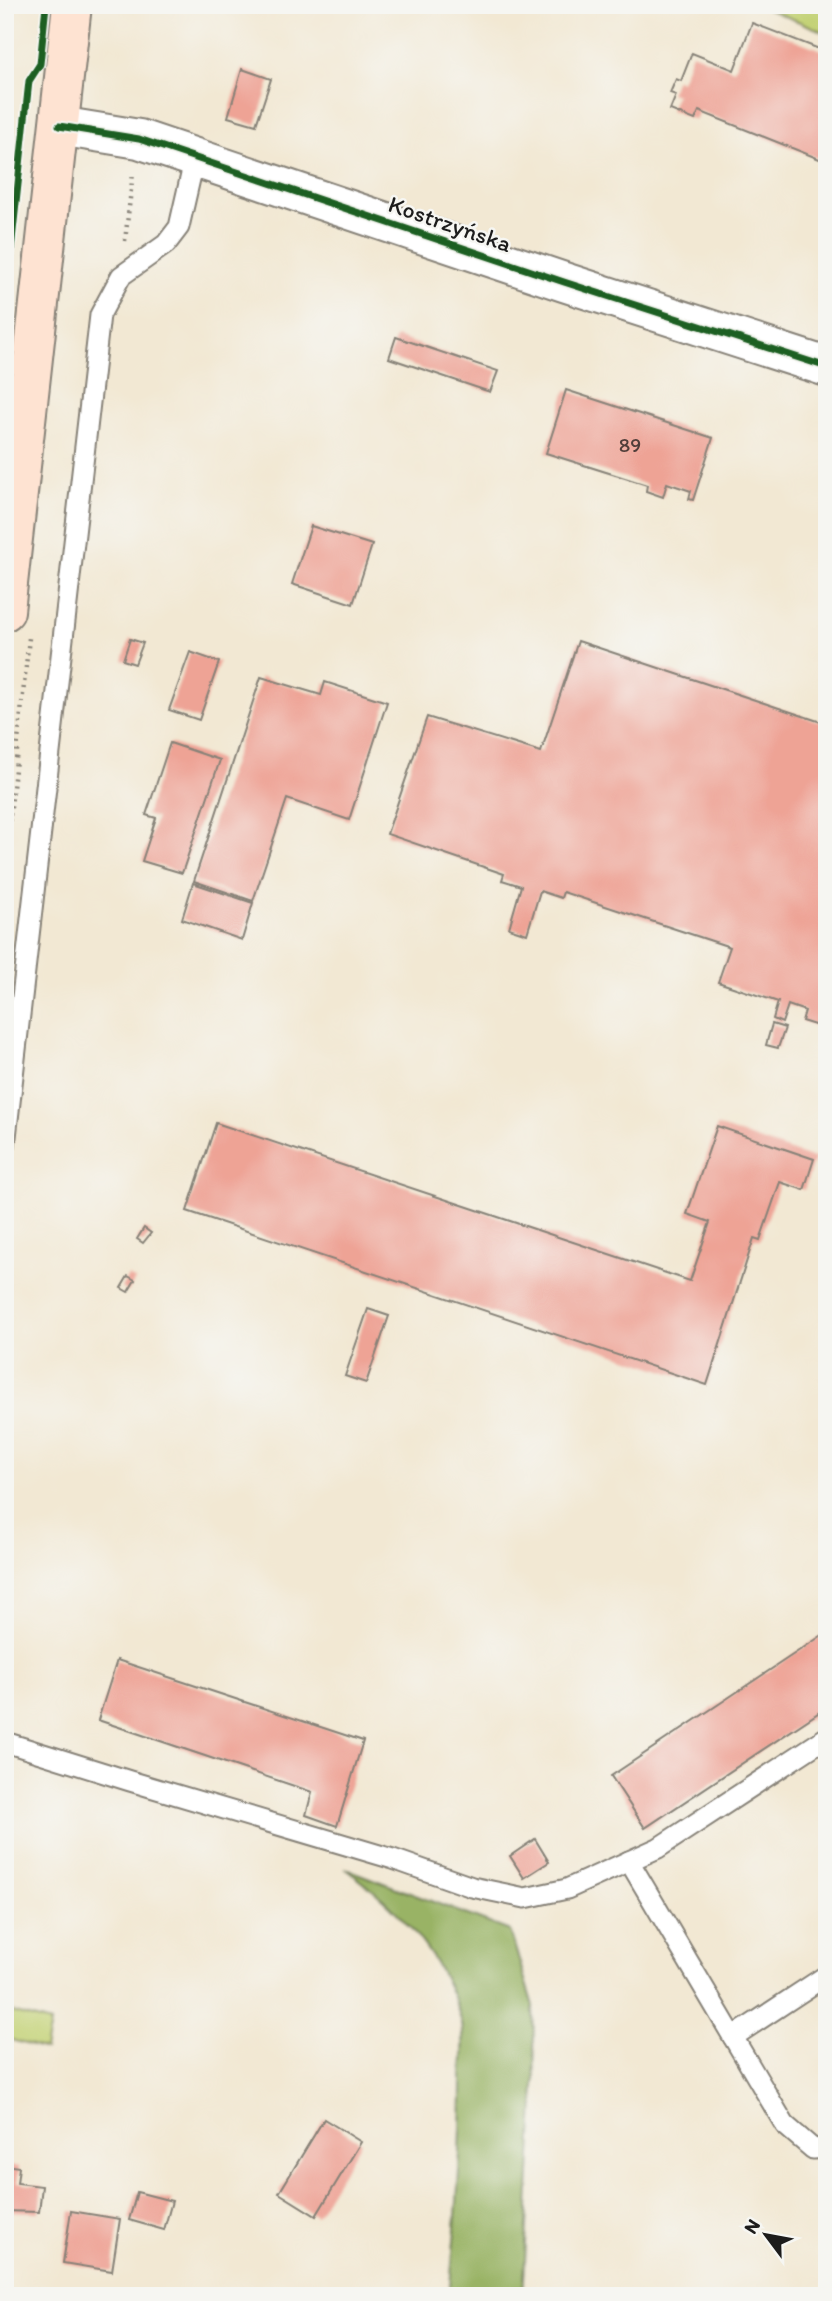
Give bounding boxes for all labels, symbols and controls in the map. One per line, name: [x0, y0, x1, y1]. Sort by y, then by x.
street label: Kostrzyńska: [385, 189, 516, 258]
house number: 89: [619, 432, 641, 457]
north arrow: [730, 2200, 800, 2270]
text: N: [739, 2215, 765, 2238]

